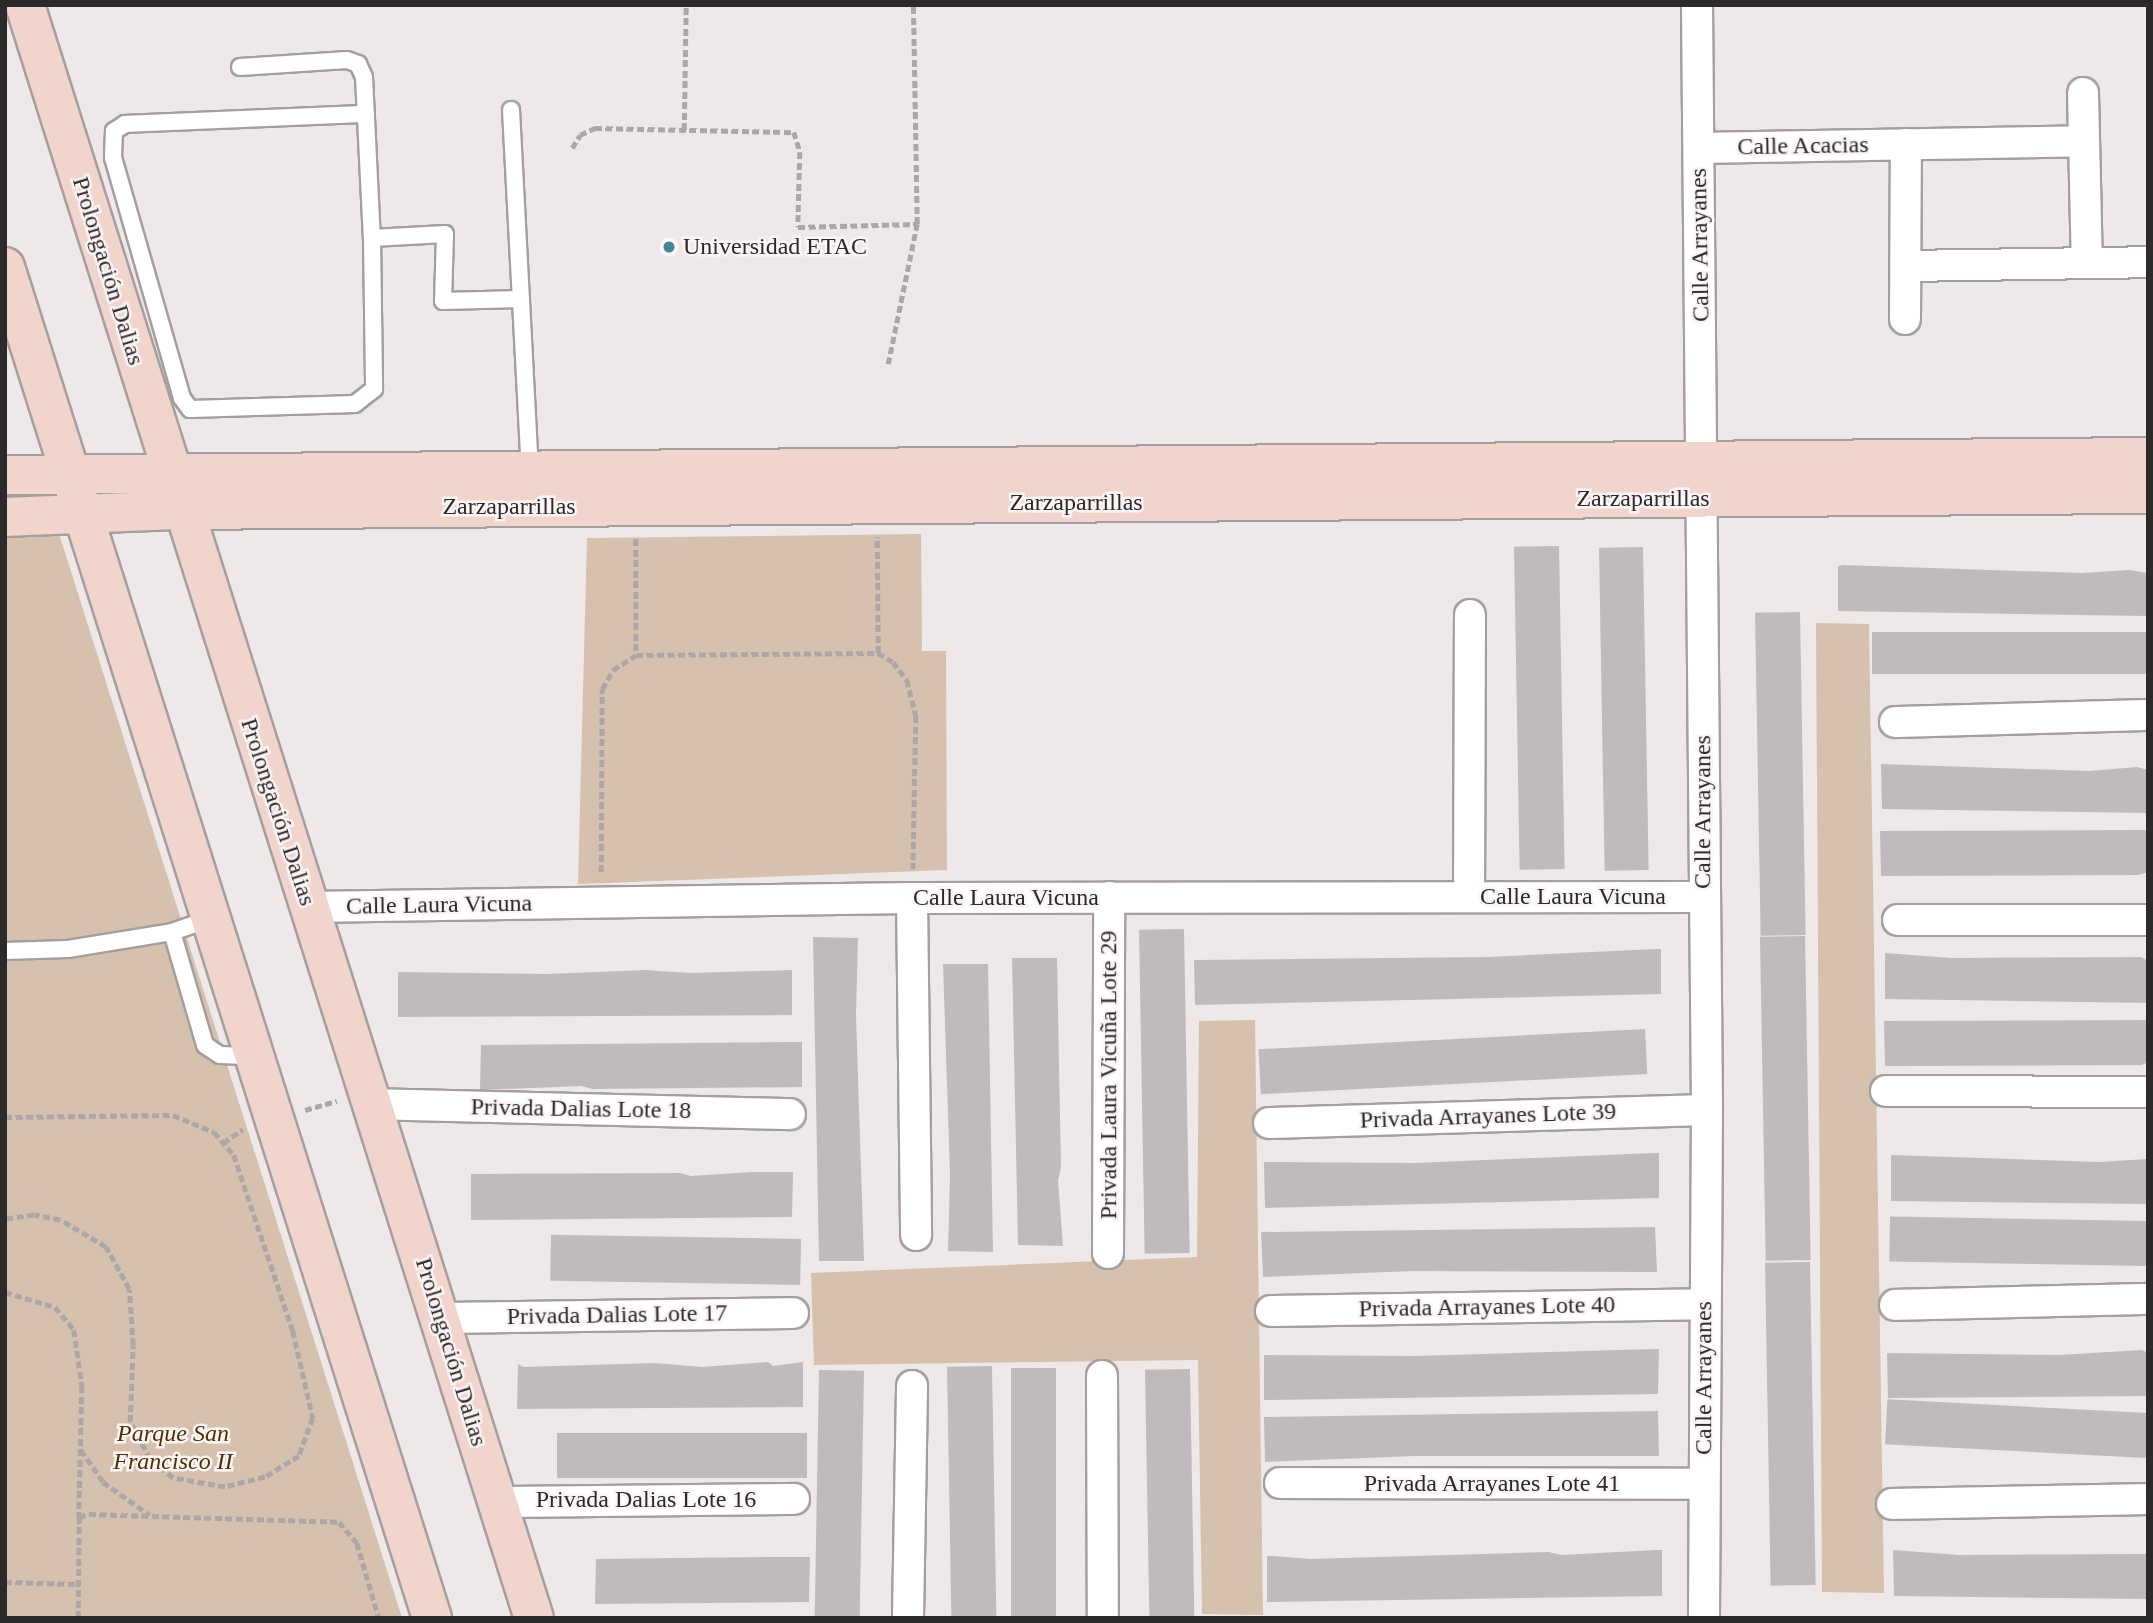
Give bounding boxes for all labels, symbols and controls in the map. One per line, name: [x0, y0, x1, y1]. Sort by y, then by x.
street label: Calle Acacias: [1736, 130, 1870, 162]
street label: Calle Arrayanes: [1684, 167, 1716, 323]
street label: Prolongación Dalias: [66, 173, 150, 369]
place label: Universidad ETAC: [683, 233, 867, 261]
marker: Universidad ETAC: [661, 239, 677, 255]
street label: Zarzaparrillas: [1576, 485, 1710, 513]
street label: Zarzaparrillas: [1009, 489, 1143, 517]
street label: Zarzaparrillas: [442, 493, 576, 521]
street label: Prolongación Dalias: [234, 715, 322, 909]
street label: Calle Arrayanes: [1689, 734, 1717, 890]
street label: Calle Laura Vicuna: [1480, 883, 1666, 911]
street label: Calle Laura Vicuna: [913, 884, 1099, 912]
street label: Calle Laura Vicuna: [346, 889, 532, 921]
street label: Privada Laura Vicuña Lote 29: [1095, 930, 1123, 1220]
street label: Privada Dalias Lote 18: [470, 1093, 692, 1125]
street label: Privada Arrayanes Lote 39: [1359, 1097, 1617, 1135]
street label: Prolongación Dalias: [409, 1254, 493, 1450]
street label: Privada Arrayanes Lote 40: [1358, 1290, 1616, 1324]
street label: Privada Dalias Lote 17: [506, 1299, 728, 1331]
street label: Calle Arrayanes: [1690, 1300, 1718, 1456]
park label: Parque San Francisco II: [113, 1420, 233, 1476]
street label: Privada Arrayanes Lote 41: [1363, 1470, 1621, 1498]
street label: Privada Dalias Lote 16: [536, 1486, 756, 1514]

